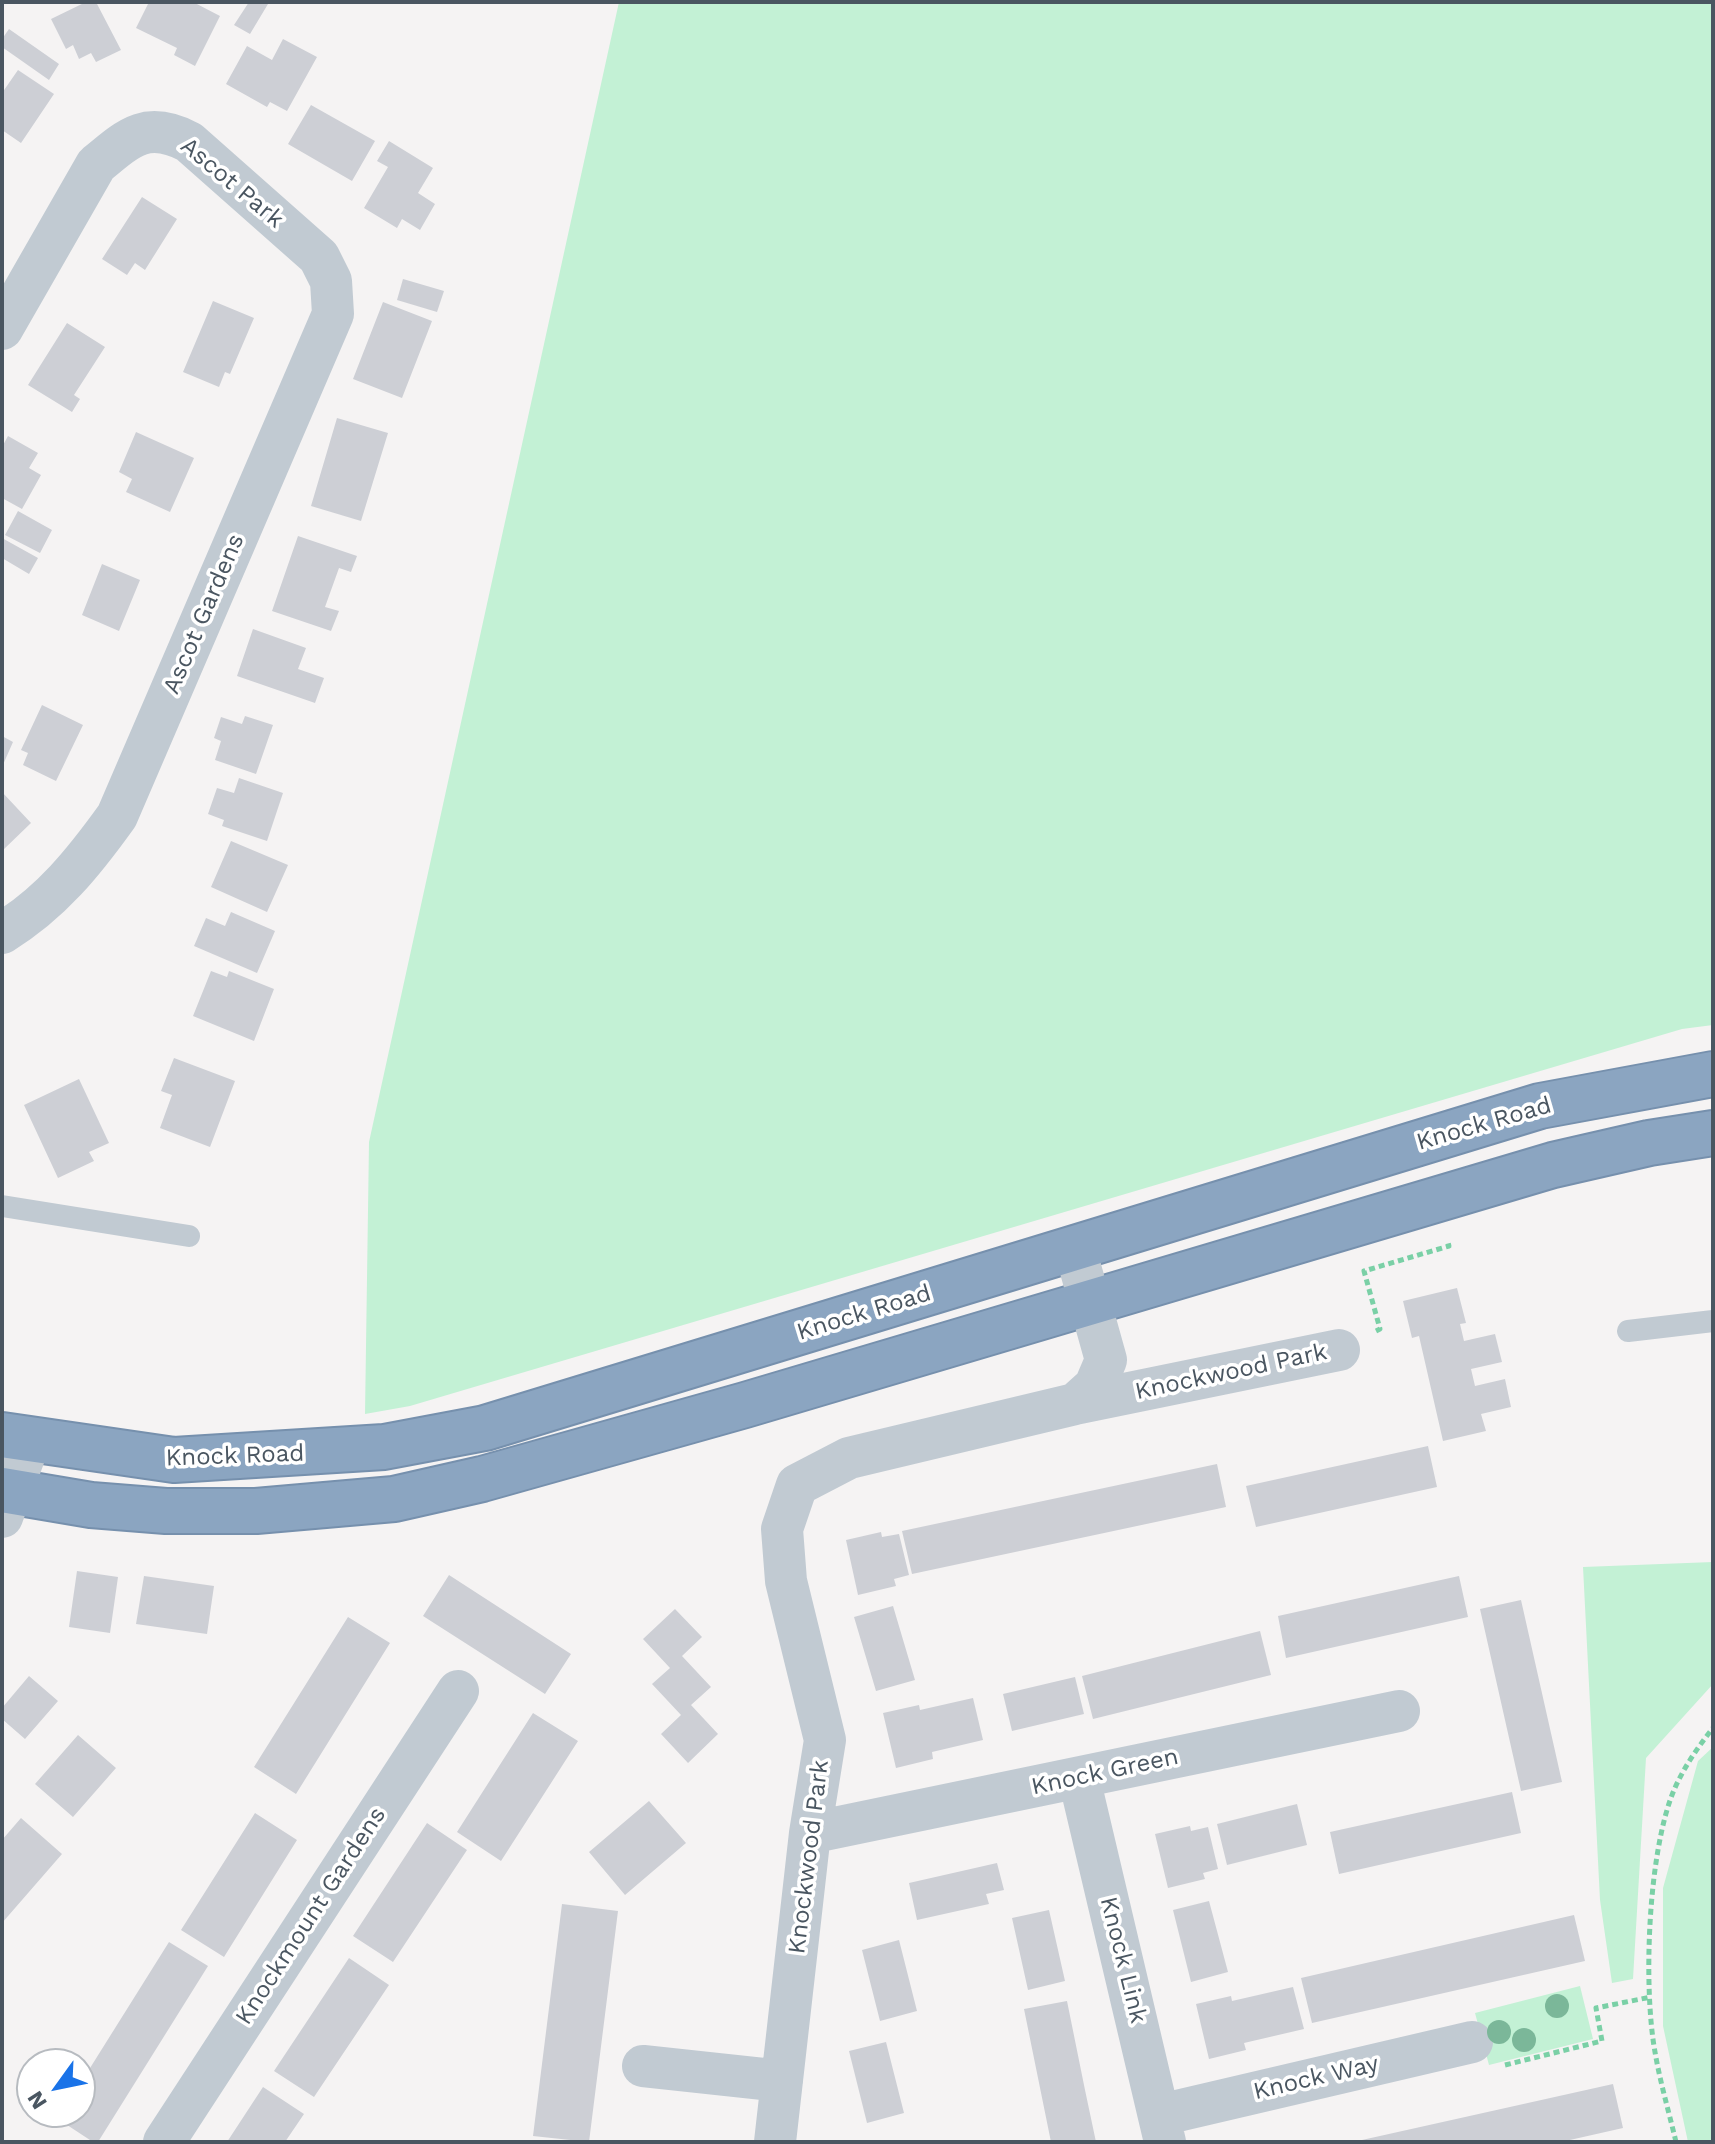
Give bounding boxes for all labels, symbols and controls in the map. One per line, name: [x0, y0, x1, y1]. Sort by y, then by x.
street label: Ascot Park: [175, 132, 289, 234]
street label: Ascot Gardens: [157, 530, 251, 698]
street label: Knock Road: [1413, 1091, 1555, 1157]
street label: Knock Road: [793, 1279, 935, 1347]
street label: Knockwood Park: [1132, 1338, 1330, 1406]
street label: Knock Road: [165, 1439, 305, 1473]
street label: Knock Green: [1029, 1742, 1181, 1802]
street label: Knockwood Park: [783, 1758, 835, 1956]
street label: Knockmount Gardens: [230, 1802, 392, 2030]
street label: Knock Link: [1093, 1894, 1153, 2026]
north arrow: [16, 2048, 96, 2128]
street label: Knock Way: [1251, 2050, 1381, 2106]
text: N: [22, 2087, 52, 2114]

